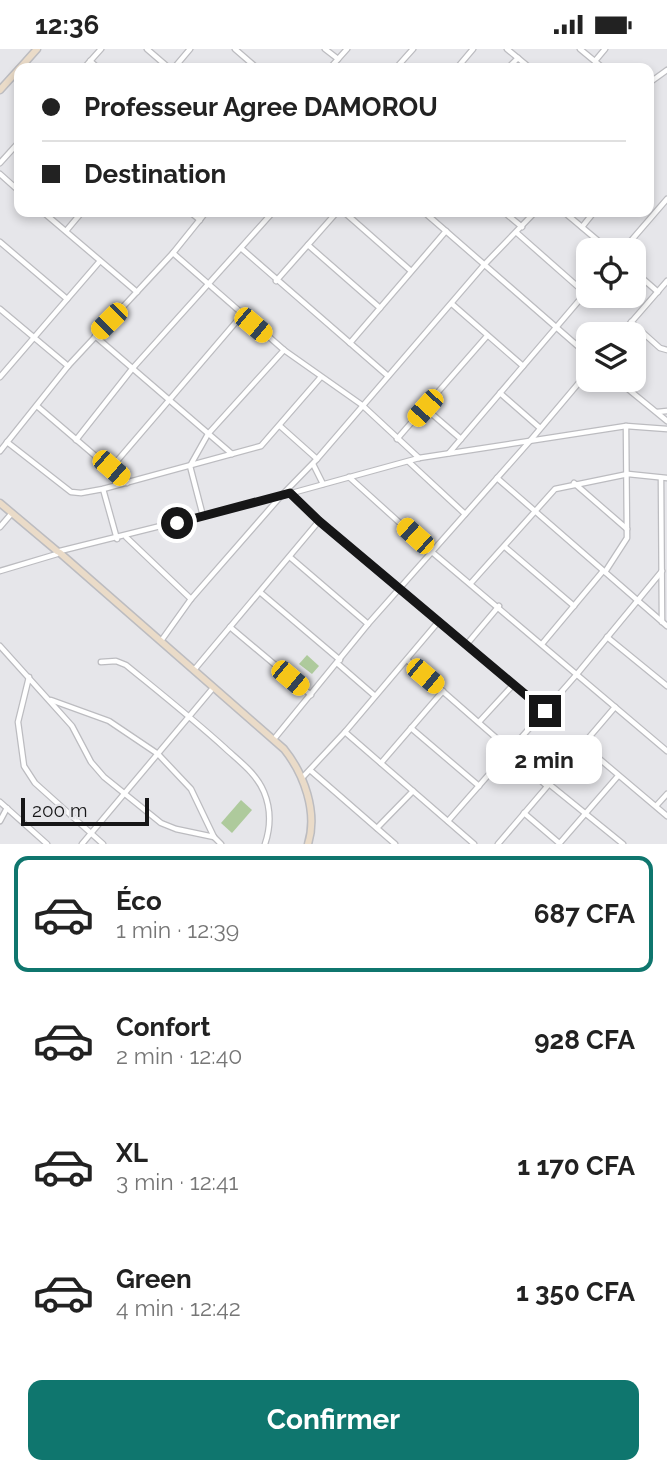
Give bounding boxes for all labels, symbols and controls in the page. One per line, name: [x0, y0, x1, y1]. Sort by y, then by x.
text: 12:36: [35, 10, 99, 40]
text: Professeur Agree DAMOROU: [84, 92, 438, 122]
text: Destination: [84, 159, 226, 189]
map controls: [576, 238, 646, 392]
button: locate: [576, 238, 646, 308]
car: [87, 299, 132, 343]
car: [231, 303, 276, 347]
button: layers: [576, 322, 646, 392]
car: [404, 385, 447, 431]
car: [89, 446, 134, 490]
route start: [161, 507, 193, 539]
car: [393, 514, 438, 558]
car: [403, 654, 448, 698]
car: [268, 656, 313, 700]
route end: [529, 695, 561, 727]
callout: 2 min: [487, 735, 603, 785]
text: 2 min: [514, 746, 574, 773]
scale bar: [21, 795, 149, 827]
text: 200 m: [32, 799, 87, 821]
icon: car: [32, 883, 95, 946]
text: Éco: [116, 886, 162, 916]
text: 687 CFA: [534, 899, 635, 929]
text: 1 min · 12:39: [116, 916, 239, 943]
icon: car: [32, 1009, 95, 1072]
text: Confort: [116, 1012, 210, 1042]
text: 928 CFA: [534, 1025, 635, 1055]
text: 2 min · 12:40: [116, 1042, 242, 1069]
icon: car: [32, 1135, 95, 1198]
text: XL: [116, 1138, 148, 1168]
text: 1 170 CFA: [517, 1151, 635, 1181]
text: 3 min · 12:41: [116, 1168, 238, 1195]
icon: car: [32, 1261, 95, 1324]
text: Green: [116, 1264, 192, 1294]
text: 1 350 CFA: [516, 1277, 635, 1307]
text: 4 min · 12:42: [116, 1294, 241, 1321]
button: Confirmer: [28, 1380, 639, 1460]

